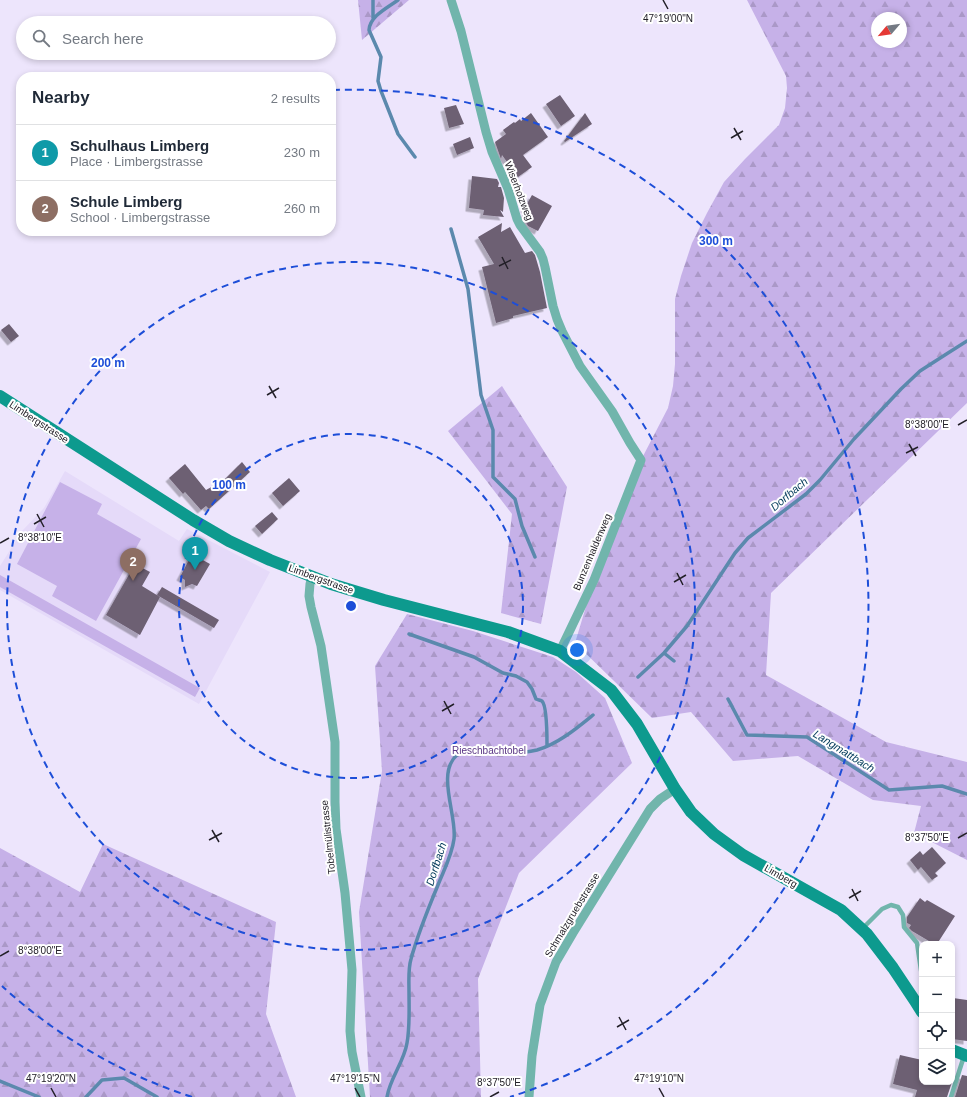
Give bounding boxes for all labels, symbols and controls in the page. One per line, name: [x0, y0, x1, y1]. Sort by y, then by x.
north arrow: [871, 12, 907, 48]
text: 47°19'00"N: [643, 13, 693, 24]
search box: [16, 16, 336, 60]
icon: search: [30, 27, 52, 49]
text: Search here: [62, 30, 144, 47]
text: Nearby: [32, 88, 90, 107]
text: 2 results: [271, 91, 320, 106]
text: Schulhaus Limberg: [70, 137, 209, 154]
text: 1: [41, 145, 49, 160]
text: 230 m: [284, 145, 320, 160]
text: Place · Limbergstrasse: [70, 154, 203, 169]
street label: Wiserholzweg: [503, 160, 535, 222]
text: Schule Limberg: [70, 193, 183, 210]
text: 2: [41, 201, 49, 216]
text: 260 m: [284, 201, 320, 216]
text: School · Limbergstrasse: [70, 210, 210, 225]
text: 300 m: [699, 234, 733, 248]
text: 200 m: [91, 356, 125, 370]
street label: Limbergstrasse: [7, 399, 71, 445]
text: 8°38'00"E: [905, 419, 949, 430]
water label: Dorfbach: [768, 475, 810, 513]
text: 100 m: [212, 478, 246, 492]
street label: Bunzenhaldenweg: [571, 512, 613, 592]
text: 8°38'10"E: [18, 532, 62, 543]
pin: 1: [182, 537, 208, 570]
pin: 2: [120, 548, 146, 581]
street label: Limbergstrasse: [287, 562, 355, 596]
centre of rings: [344, 599, 358, 613]
your location: [567, 640, 587, 660]
water label: Langmattbach: [811, 727, 877, 775]
park label: Rieschbachtobel: [452, 745, 526, 756]
street label: Tobelmülistrasse: [319, 799, 337, 875]
text: 8°37'50"E: [905, 832, 949, 843]
water label: Dorfbach: [423, 841, 449, 887]
street label: Limberg: [763, 862, 799, 890]
street label: Schmalzgruebstrasse: [543, 871, 602, 959]
map controls: [919, 941, 955, 1085]
button: +: [919, 941, 955, 977]
text: 8°38'00"E: [18, 945, 62, 956]
button: −: [919, 977, 955, 1013]
button: locate: [919, 1013, 955, 1049]
button: layers: [919, 1049, 955, 1085]
text: 47°19'20"N: [26, 1073, 76, 1084]
text: 47°19'15"N: [330, 1073, 380, 1084]
text: 47°19'10"N: [634, 1073, 684, 1084]
text: 8°37'50"E: [477, 1077, 521, 1088]

